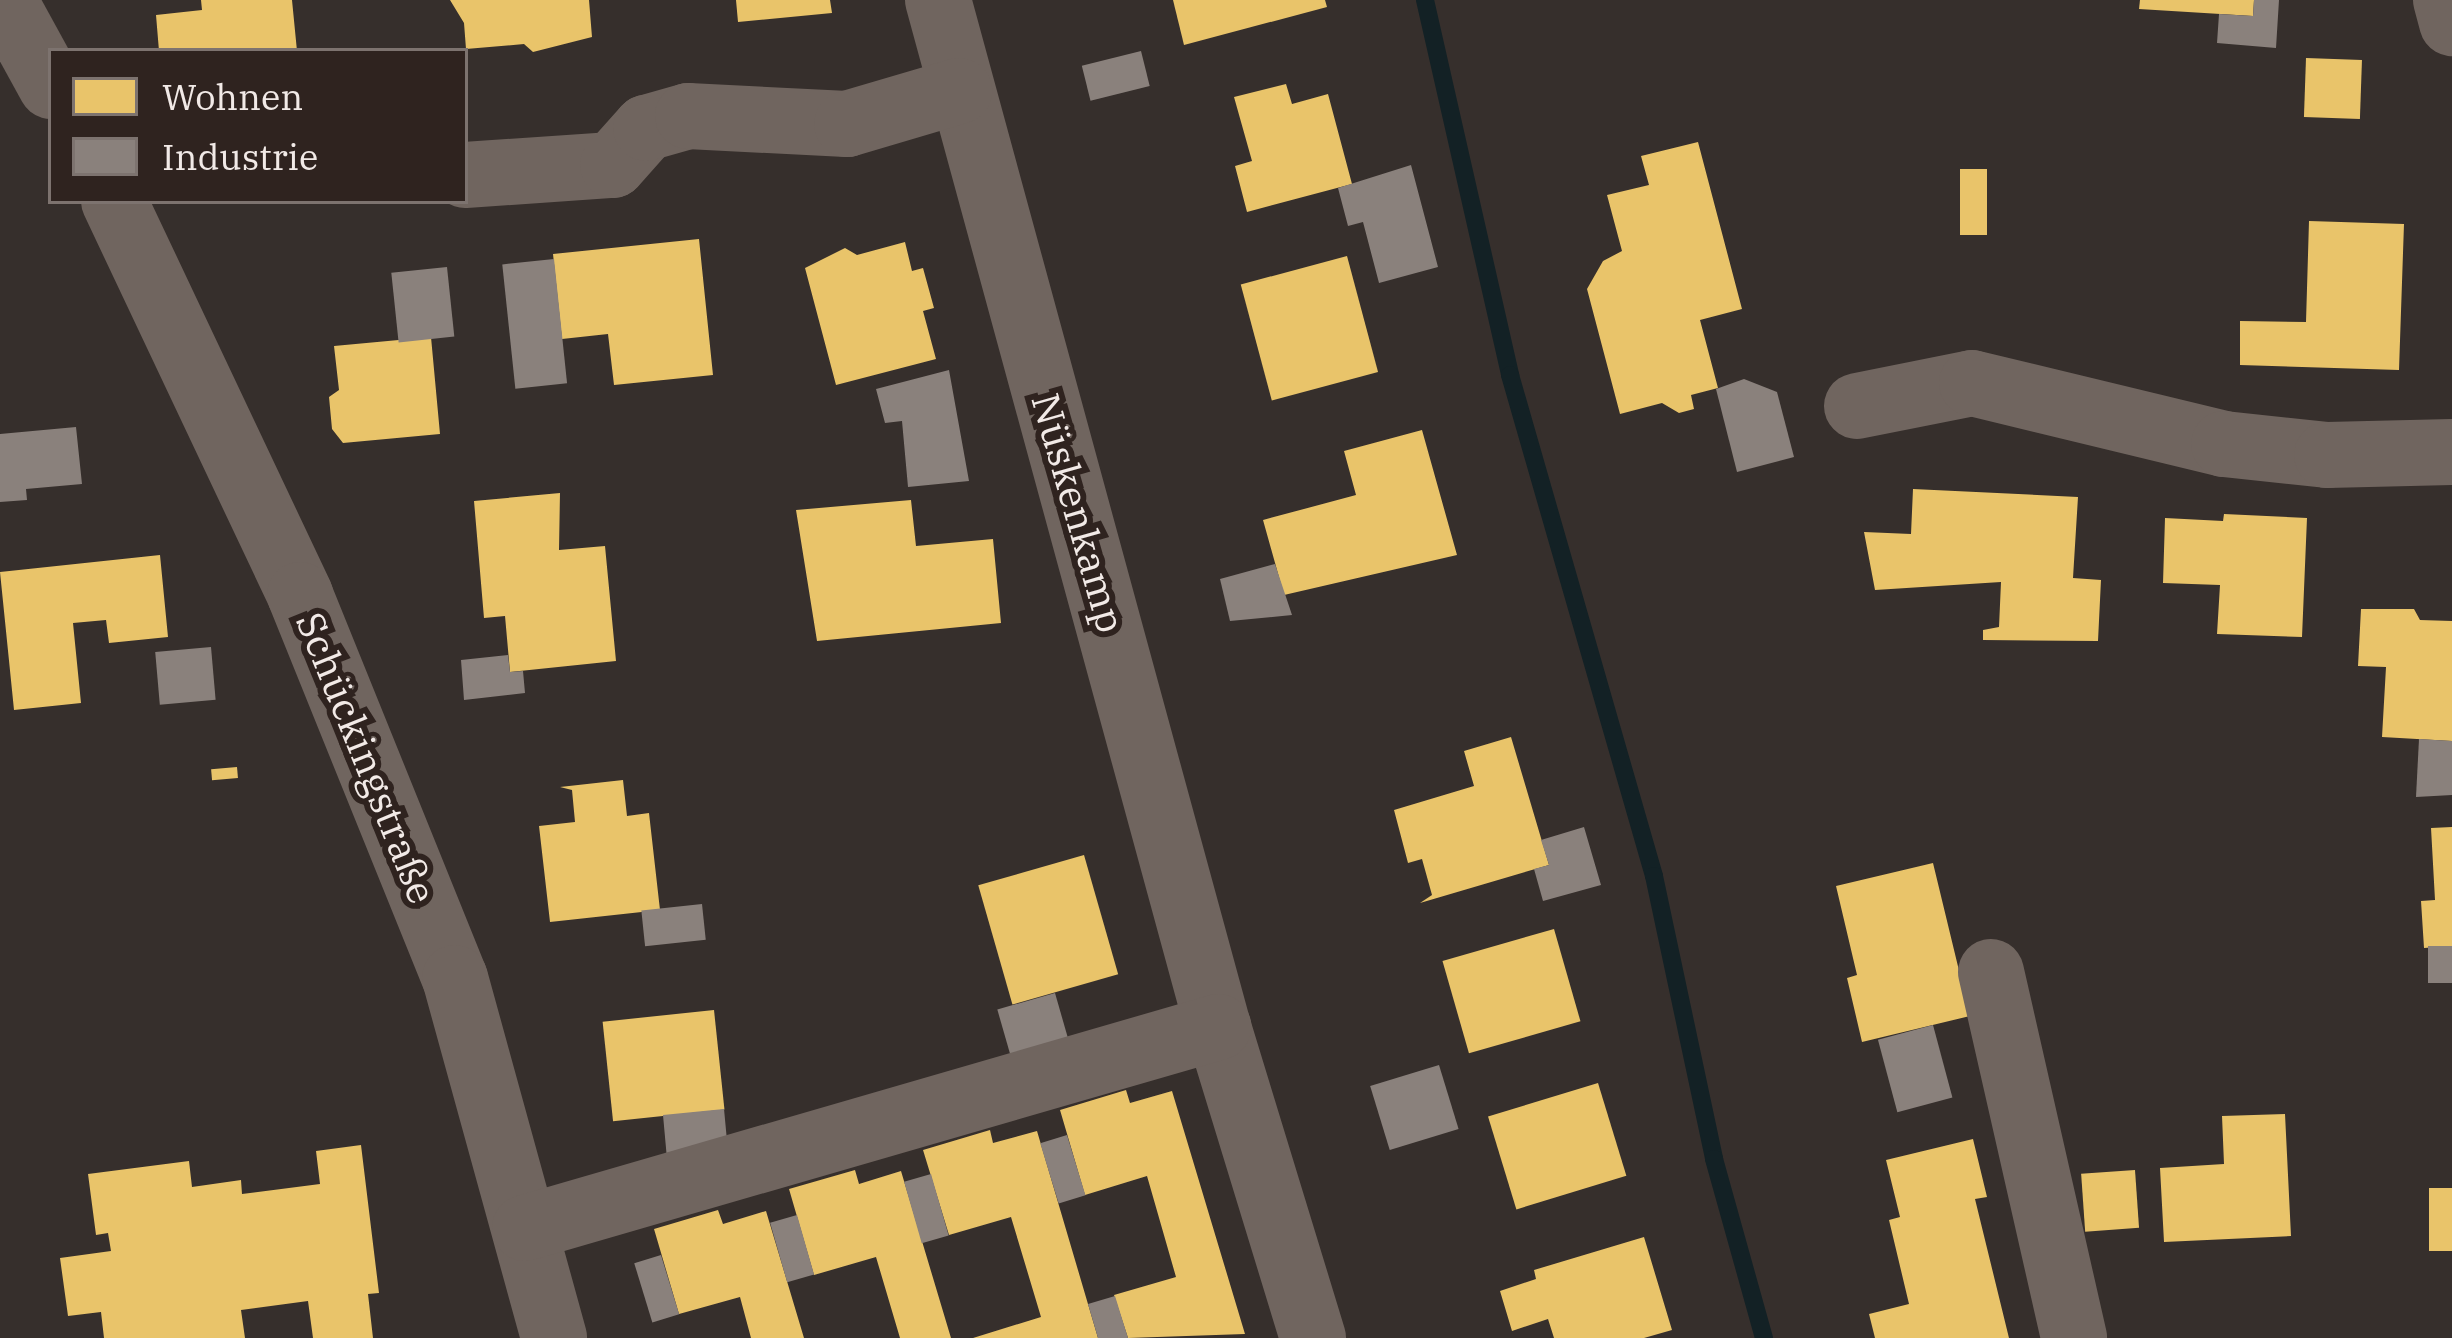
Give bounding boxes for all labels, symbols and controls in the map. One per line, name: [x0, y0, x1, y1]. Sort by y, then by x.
legend: [48, 48, 468, 204]
text: Wohnen: [162, 73, 303, 120]
text: Industrie: [162, 133, 318, 180]
street label: Nüskenkamp: [1022, 388, 1134, 638]
street label: Schückingstraße: [286, 606, 446, 910]

